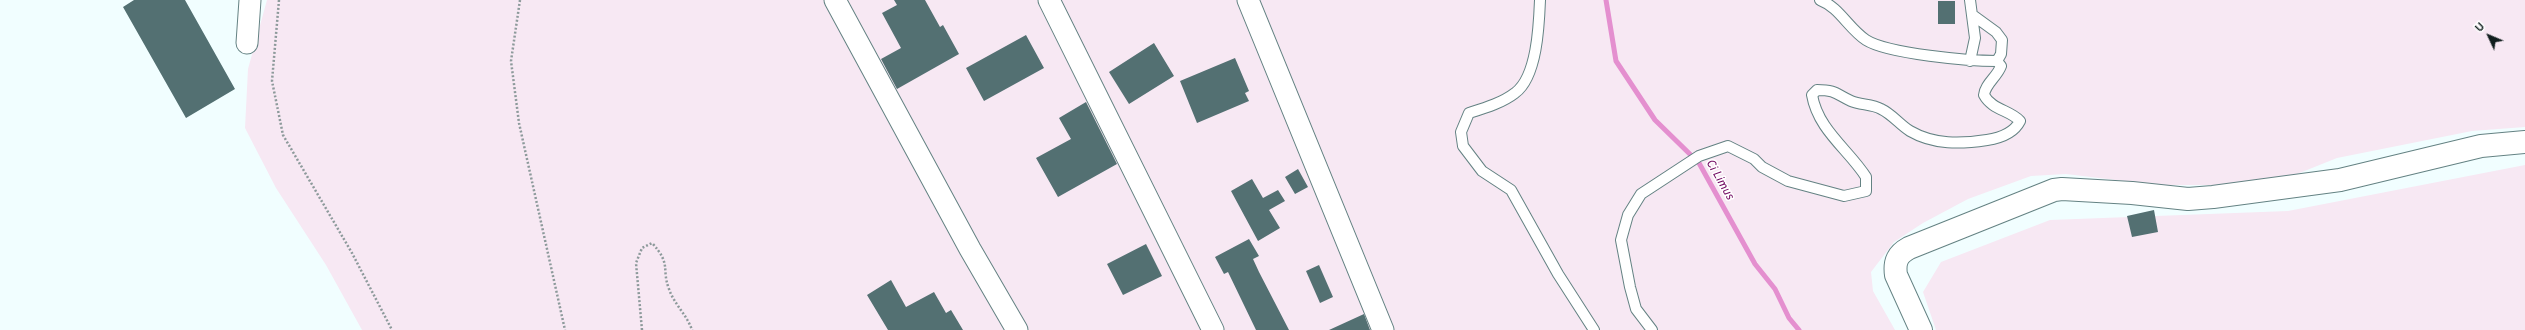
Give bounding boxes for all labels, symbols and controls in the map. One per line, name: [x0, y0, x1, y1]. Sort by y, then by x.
north arrow: [2469, 16, 2509, 56]
text: U: [2473, 20, 2488, 35]
water label: Ci Limus: [1702, 157, 1736, 203]

